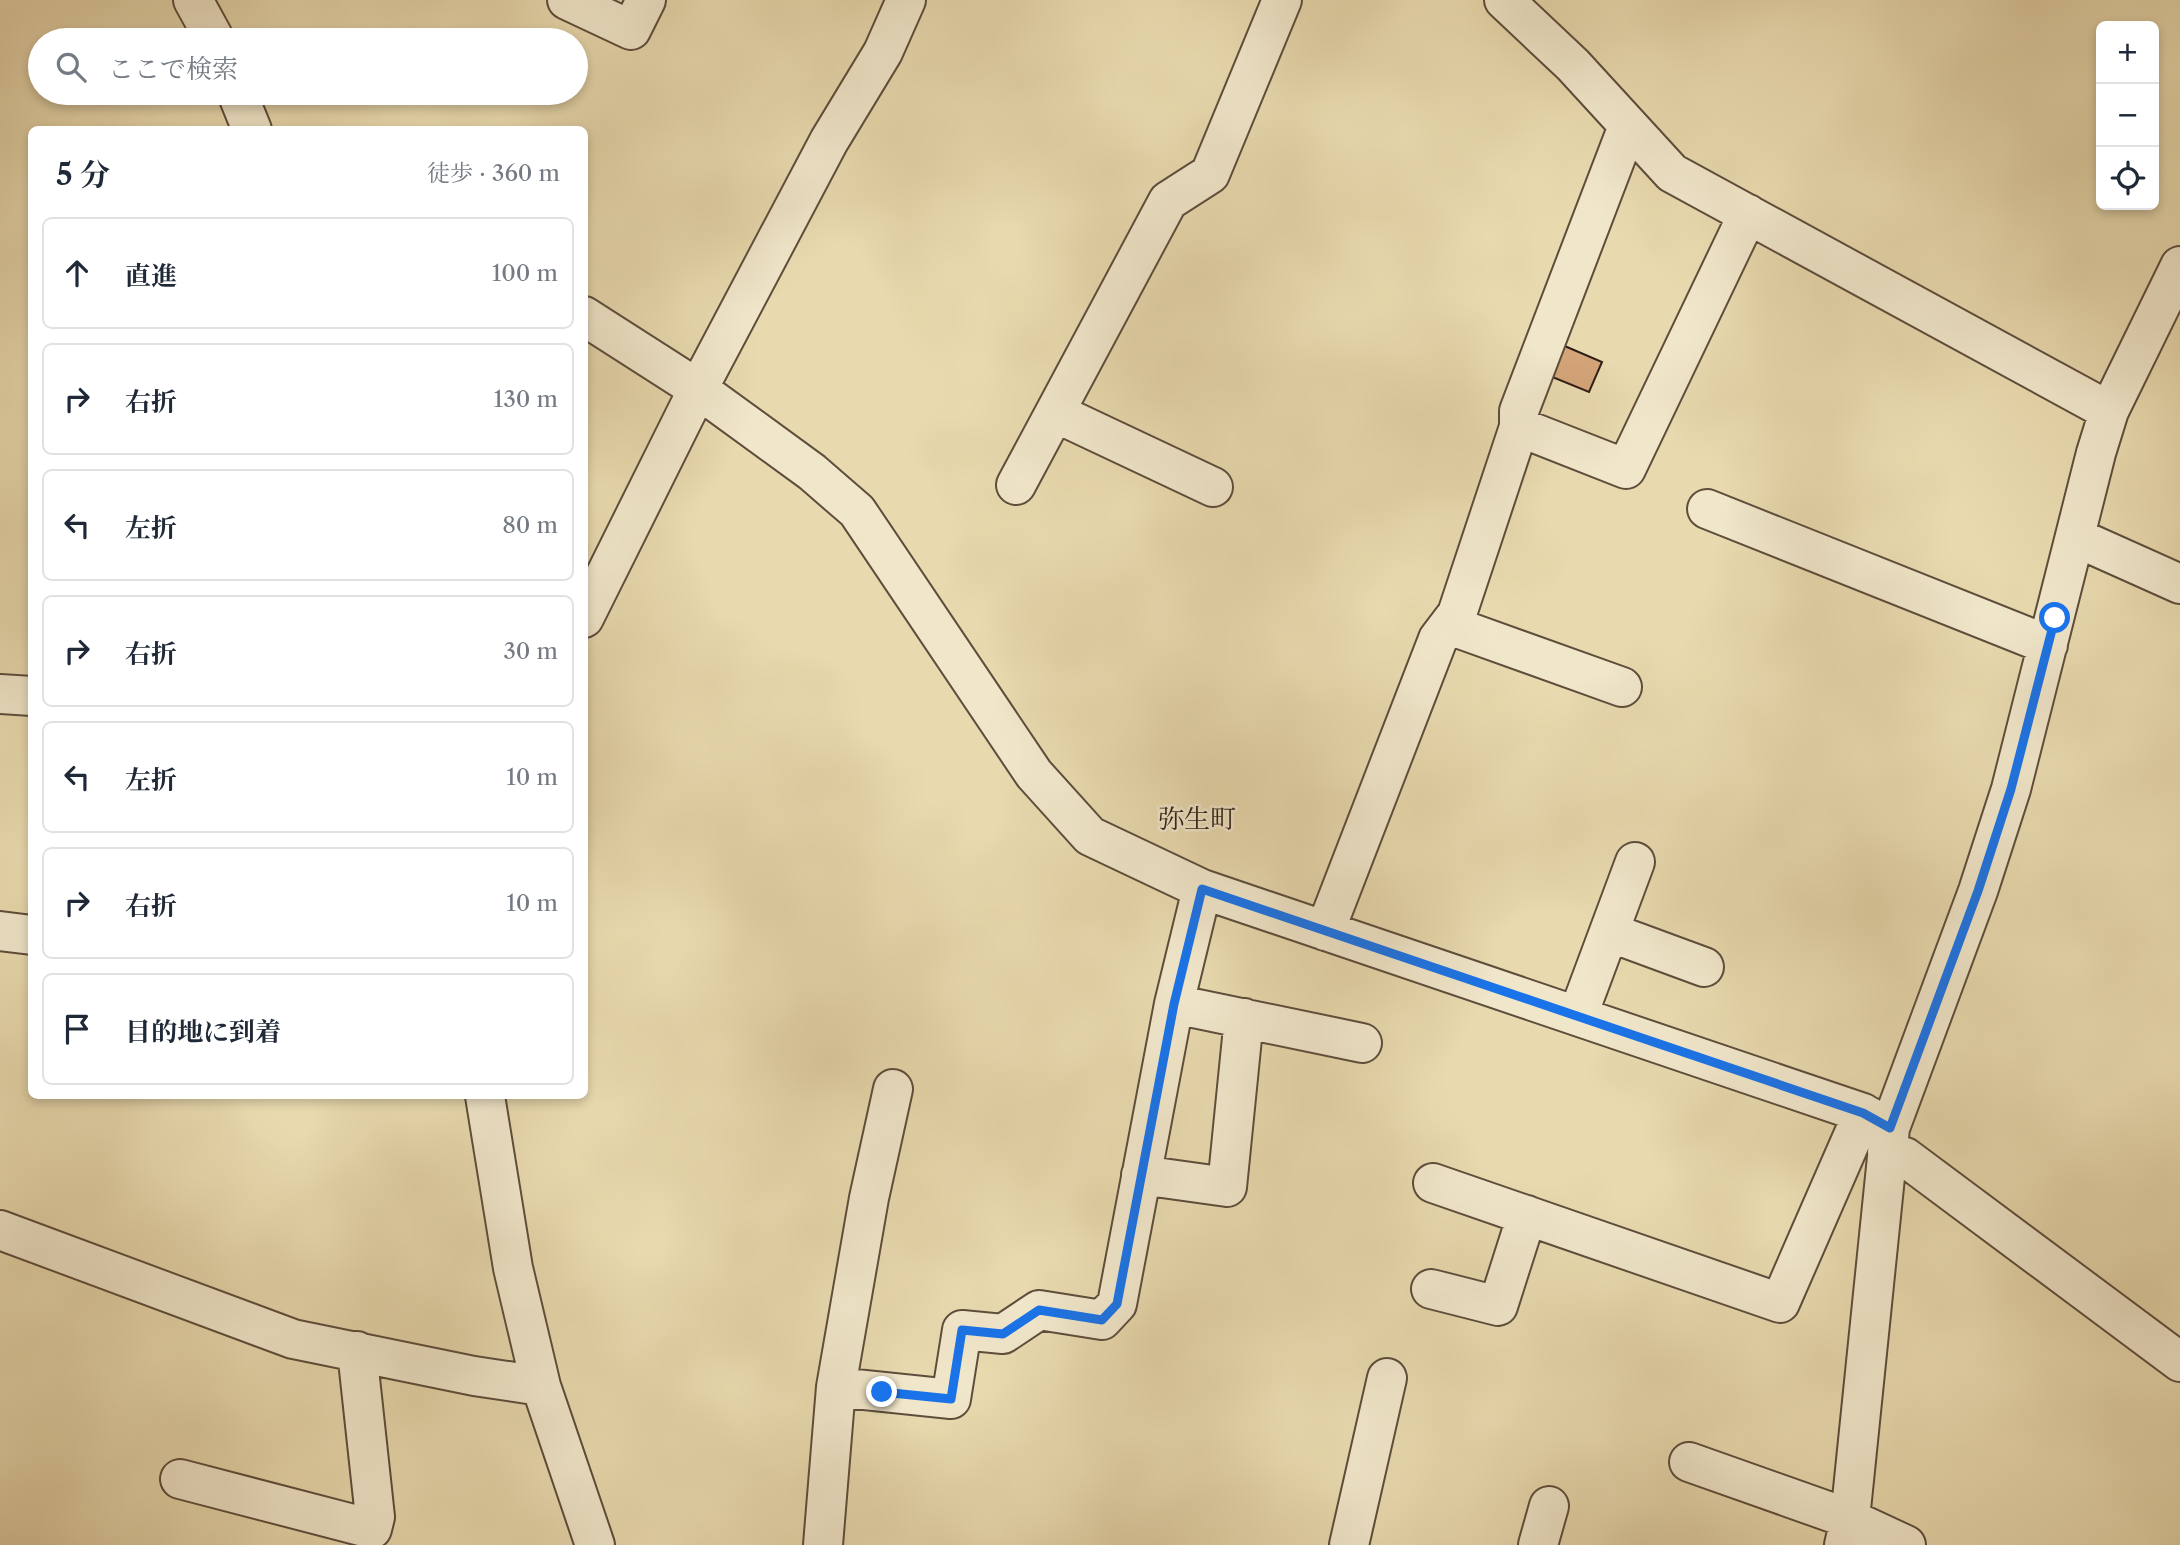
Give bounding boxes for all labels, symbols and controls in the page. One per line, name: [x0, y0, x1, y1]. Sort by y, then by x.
map controls: [2096, 21, 2159, 210]
button: +: [2096, 21, 2159, 84]
search box: [28, 28, 588, 105]
icon: search: [52, 48, 90, 86]
text: ここで検索: [108, 53, 238, 85]
button: −: [2096, 84, 2159, 147]
button: locate: [2096, 147, 2159, 210]
text: 5 分: [56, 156, 110, 193]
text: 徒歩 · 360 m: [427, 159, 560, 187]
icon: ahead: [58, 254, 96, 292]
text: 100 m: [492, 259, 558, 287]
text: 直進: [125, 260, 177, 292]
icon: right: [58, 380, 96, 418]
text: 130 m: [494, 385, 558, 413]
text: 右折: [125, 386, 177, 418]
icon: left: [58, 506, 96, 544]
text: 80 m: [502, 511, 558, 539]
text: 左折: [125, 512, 177, 544]
route start: [2039, 602, 2070, 633]
icon: right: [58, 632, 96, 670]
text: 30 m: [503, 637, 558, 665]
text: 右折: [125, 638, 177, 670]
icon: left: [58, 758, 96, 796]
text: 10 m: [506, 763, 558, 791]
text: 左折: [125, 764, 177, 796]
district label: 弥生町: [1158, 803, 1236, 835]
icon: right: [58, 884, 96, 922]
text: 10 m: [506, 889, 558, 917]
text: 右折: [125, 890, 177, 922]
icon: arrive: [58, 1010, 96, 1048]
text: 目的地に到着: [125, 1016, 281, 1048]
route end: [866, 1376, 897, 1407]

